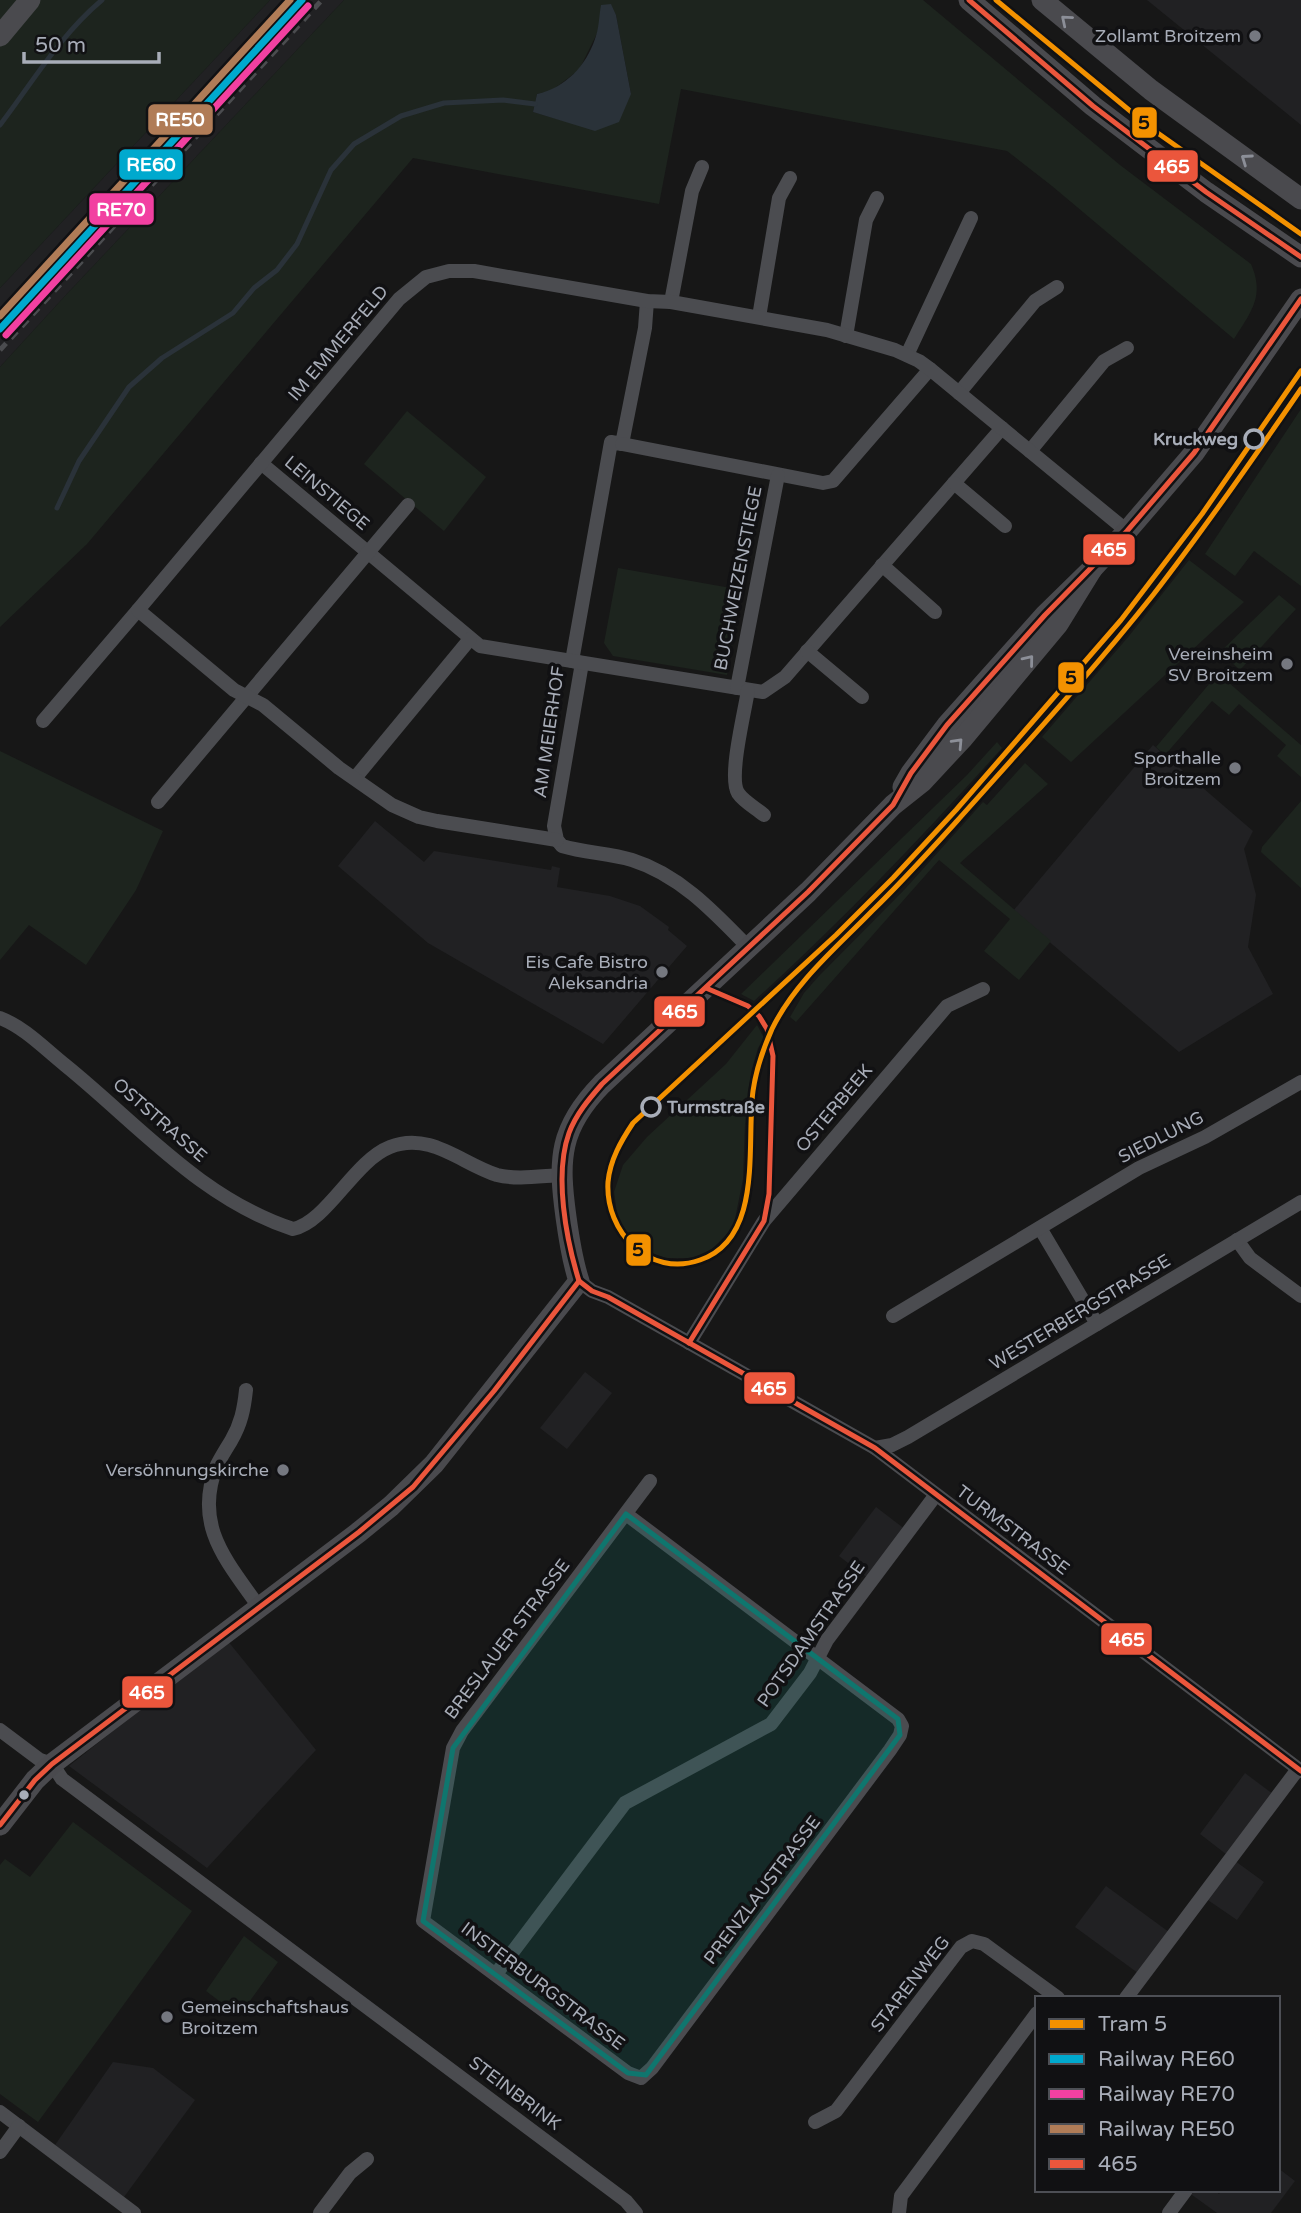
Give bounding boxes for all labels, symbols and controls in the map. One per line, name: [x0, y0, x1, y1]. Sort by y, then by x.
one-way arrow: [1061, 16, 1074, 28]
scale bar: [24, 21, 159, 65]
place label: Zollamt Broitzem: [1095, 25, 1241, 47]
marker: Zollamt Broitzem: [1247, 28, 1263, 44]
text: 50 m: [35, 33, 86, 58]
line badge: RE50: [147, 103, 214, 136]
line badge: 5: [1131, 106, 1158, 139]
text: RE50: [155, 109, 205, 131]
text: 5: [1138, 112, 1150, 134]
line badge: RE60: [118, 148, 184, 181]
line badge: 465: [1146, 149, 1199, 183]
text: RE60: [126, 154, 176, 176]
one-way arrow: [1241, 155, 1253, 167]
text: 465: [1154, 156, 1190, 178]
line badge: RE70: [88, 192, 155, 226]
text: RE70: [96, 199, 146, 221]
street label: IM EMMERFELD: [283, 281, 393, 405]
place label: Kruckweg: [1153, 428, 1238, 450]
marker: Kruckweg: [1244, 429, 1264, 449]
street label: LEINSTIEGE: [280, 451, 374, 535]
street label: BUCHWEIZENSTIEGE: [709, 484, 767, 672]
line badge: 465: [1082, 533, 1136, 566]
text: 465: [1091, 539, 1127, 561]
place label: Vereinsheim SV Broitzem: [1168, 643, 1273, 686]
one-way arrow: [1021, 656, 1033, 669]
marker: Vereinsheim SV Broitzem: [1279, 656, 1295, 672]
line badge: 5: [1057, 661, 1085, 694]
street label: AM MEIERHOF: [529, 665, 569, 799]
text: 5: [1065, 667, 1077, 689]
one-way arrow: [950, 739, 963, 752]
place label: Sporthalle Broitzem: [1134, 747, 1221, 790]
marker: Sporthalle Broitzem: [1227, 760, 1243, 776]
place label: Eis Cafe Bistro Aleksandria: [525, 951, 648, 994]
marker: Eis Cafe Bistro Aleksandria: [654, 964, 670, 980]
line badge: 465: [653, 995, 706, 1028]
text: 465: [662, 1001, 698, 1023]
street label: OSTERBEEK: [791, 1060, 877, 1156]
street label: OSTSTRASSE: [109, 1073, 211, 1167]
place label: Turmstraße: [666, 1096, 765, 1118]
marker: Turmstraße: [641, 1097, 661, 1117]
street label: SIEDLUNG: [1115, 1106, 1207, 1168]
line badge: 5: [625, 1233, 652, 1267]
text: 5: [632, 1239, 644, 1261]
street label: WESTERBERGSTRASSE: [986, 1249, 1174, 1375]
line badge: 465: [743, 1371, 796, 1405]
text: 465: [751, 1378, 787, 1400]
place label: Versöhnungskirche: [105, 1459, 269, 1481]
marker: Versöhnungskirche: [275, 1462, 291, 1478]
street label: TURMSTRASSE: [952, 1480, 1074, 1580]
street label: BRESLAUER STRASSE: [440, 1555, 574, 1723]
street label: POTSDAMSTRASSE: [752, 1557, 870, 1711]
line badge: 465: [1100, 1622, 1153, 1656]
text: 465: [1109, 1629, 1145, 1651]
line badge: 465: [121, 1675, 174, 1709]
text: 465: [129, 1682, 165, 1704]
unlabelled marker: [17, 1788, 31, 1802]
street label: PRENZLAUSTRASSE: [699, 1811, 825, 1969]
street label: INSTERBURGSTRASSE: [457, 1917, 629, 2055]
street label: STARENWEG: [866, 1932, 954, 2036]
place label: Gemeinschaftshaus Broitzem: [181, 1996, 349, 2039]
legend: [1035, 1996, 1280, 2192]
marker: Gemeinschaftshaus Broitzem: [159, 2009, 175, 2025]
text: Tram 5: [1098, 2012, 1167, 2037]
text: Railway RE60: [1098, 2047, 1235, 2072]
street label: STEINBRINK: [465, 2051, 565, 2135]
text: Railway RE70: [1098, 2082, 1235, 2107]
text: Railway RE50: [1098, 2117, 1235, 2142]
text: 465: [1098, 2152, 1138, 2177]

